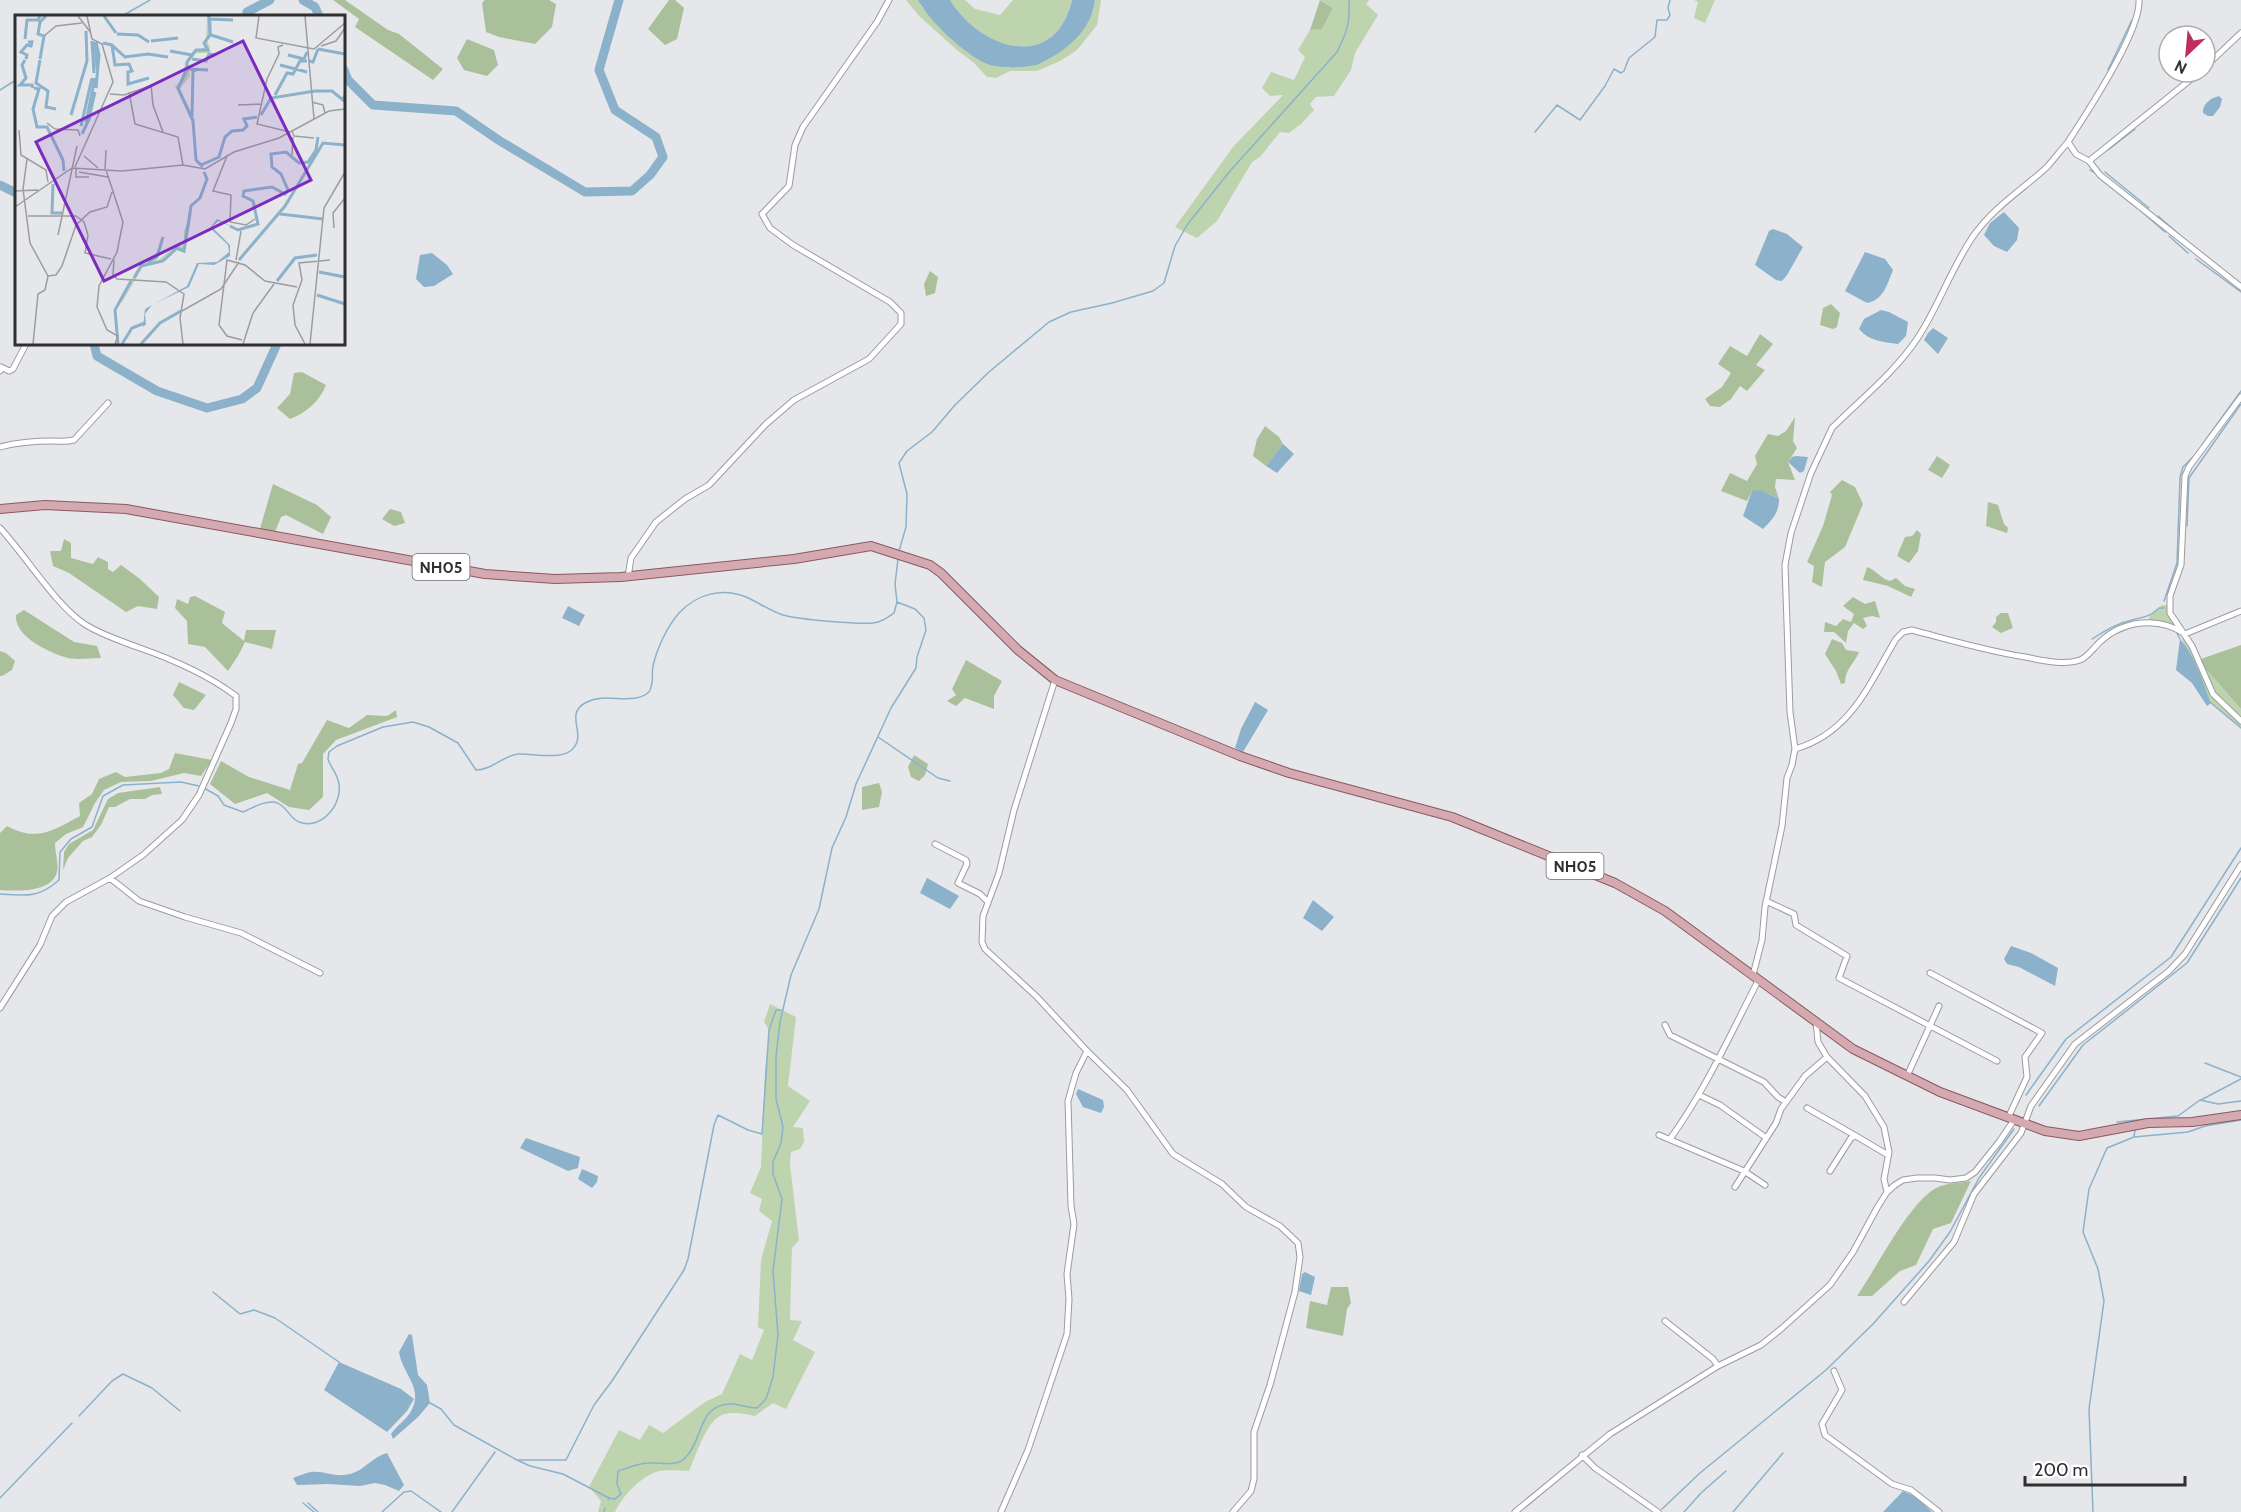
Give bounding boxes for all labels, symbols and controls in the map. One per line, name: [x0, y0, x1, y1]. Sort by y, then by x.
inset map: [15, 15, 345, 345]
north arrow: [2157, 24, 2217, 84]
text: N: [2171, 56, 2190, 78]
road number: NH05: [412, 554, 470, 580]
road number: NH05: [1546, 853, 1604, 879]
scale bar: [2025, 1449, 2186, 1487]
text: 200 m: [2034, 1459, 2088, 1481]

